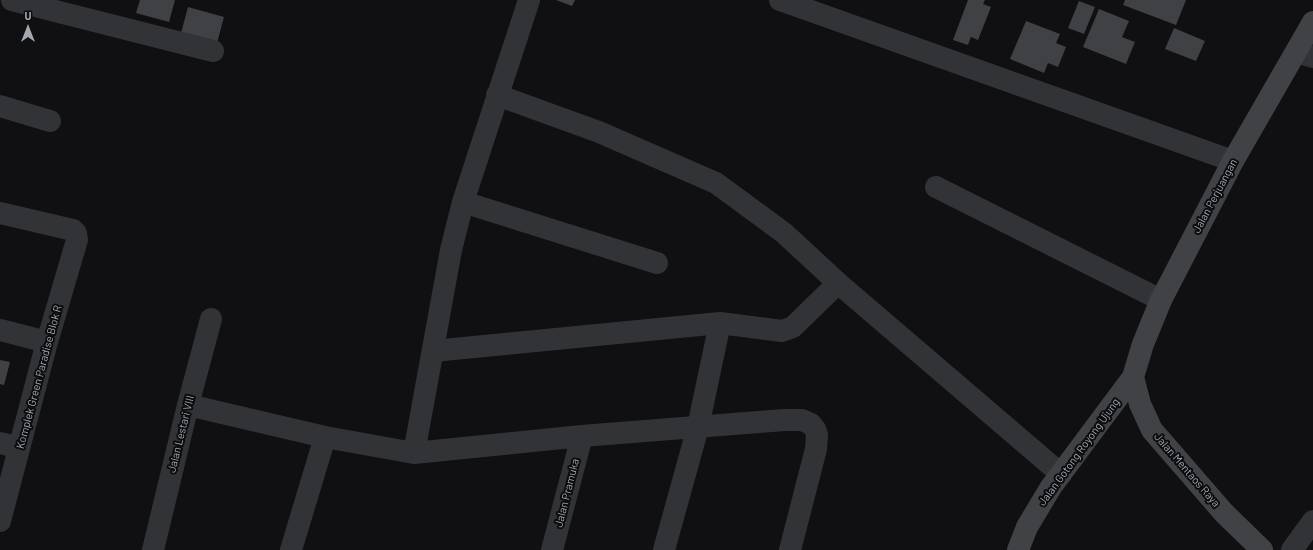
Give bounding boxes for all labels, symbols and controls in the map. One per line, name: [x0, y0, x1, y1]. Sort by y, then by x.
north arrow: [8, 8, 48, 48]
text: U: [25, 9, 31, 22]
street label: Jalan Perjuangan: [1190, 157, 1240, 235]
street label: Komplek Green Paradise Blok R: [13, 304, 65, 450]
street label: Jalan Lestari VIII: [165, 394, 197, 474]
street label: Jalan Gotong Royong Ujung: [1036, 396, 1122, 508]
street label: Jalan Mentaos Raya: [1151, 430, 1223, 510]
street label: Jalan Pramuka: [552, 457, 582, 529]

